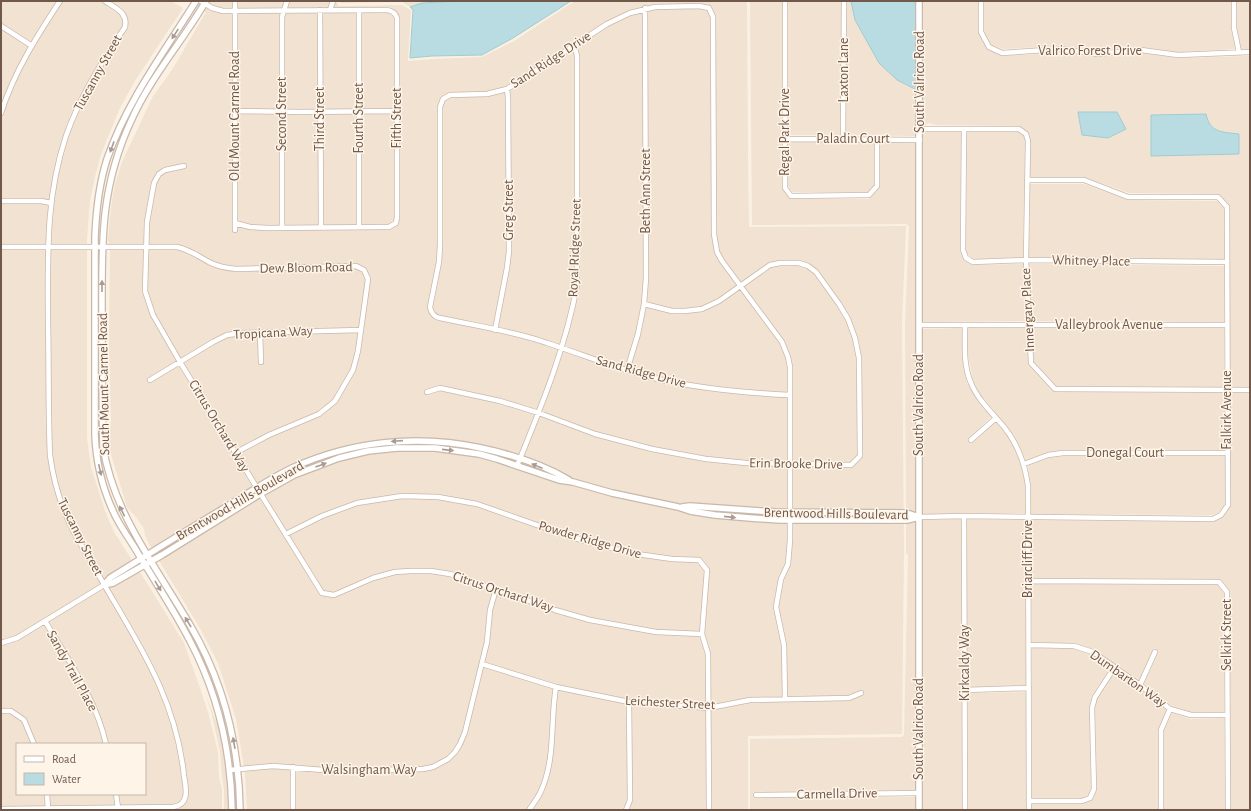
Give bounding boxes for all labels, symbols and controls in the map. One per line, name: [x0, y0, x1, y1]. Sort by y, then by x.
one-way arrow: [172, 28, 179, 40]
street label: Sand Ridge Drive: [508, 29, 594, 91]
street label: South Valrico Road: [913, 31, 927, 133]
street label: Tuscanny Street: [71, 32, 125, 114]
street label: Laxton Lane: [837, 38, 851, 102]
street label: Valrico Forest Drive: [1038, 44, 1142, 58]
street label: Old Mount Carmel Road: [228, 51, 242, 181]
street label: Second Street: [275, 76, 289, 151]
street label: Fourth Street: [352, 82, 366, 153]
street label: Third Street: [313, 86, 327, 151]
street label: Fifth Street: [390, 87, 404, 148]
street label: Regal Park Drive: [778, 88, 792, 176]
street label: Paladin Court: [816, 132, 890, 146]
one-way arrow: [108, 141, 114, 153]
street label: Beth Ann Street: [639, 148, 653, 234]
street label: Greg Street: [502, 179, 516, 241]
street label: Royal Ridge Street: [566, 198, 584, 298]
street label: Whitney Place: [1052, 253, 1130, 269]
street label: Dew Bloom Road: [259, 260, 353, 276]
street label: Innergary Place: [1019, 268, 1037, 352]
one-way arrow: [99, 279, 105, 292]
street label: South Mount Carmel Road: [96, 313, 112, 455]
street label: Valleybrook Avenue: [1055, 318, 1163, 332]
street label: Tropicana Way: [233, 324, 313, 342]
street label: Sand Ridge Drive: [594, 353, 688, 391]
street label: South Valrico Road: [912, 354, 926, 456]
street label: Falkirk Avenue: [1220, 370, 1234, 450]
street label: Citrus Orchard Way: [186, 377, 252, 475]
one-way arrow: [391, 438, 403, 445]
one-way arrow: [442, 446, 455, 453]
street label: Donegal Court: [1086, 446, 1165, 460]
street label: Erin Brooke Drive: [749, 456, 843, 472]
street label: Brentwood Hills Boulevard: [174, 459, 306, 543]
one-way arrow: [315, 461, 327, 467]
one-way arrow: [531, 462, 543, 468]
one-way arrow: [97, 464, 103, 477]
street label: Tuscanny Street: [54, 496, 106, 579]
one-way arrow: [119, 505, 125, 516]
street label: Brentwood Hills Boulevard: [763, 506, 909, 522]
one-way arrow: [724, 513, 736, 520]
street label: Powder Ridge Drive: [537, 519, 643, 561]
street label: Briarcliff Drive: [1021, 520, 1035, 598]
street label: Citrus Orchard Way: [451, 569, 555, 615]
one-way arrow: [154, 580, 161, 592]
street label: Selkirk Street: [1220, 598, 1234, 671]
one-way arrow: [185, 616, 192, 628]
street label: Kirkcaldy Way: [958, 625, 972, 701]
street label: Sandy Trail Place: [44, 628, 100, 714]
street label: Dumbarton Way: [1087, 647, 1169, 711]
street label: South Valrico Road: [912, 678, 926, 780]
street label: Leichester Street: [625, 694, 716, 712]
one-way arrow: [230, 737, 236, 750]
legend: [16, 743, 146, 795]
text: Road: [52, 753, 76, 765]
street label: Walsingham Way: [321, 763, 417, 777]
text: Water: [52, 773, 81, 785]
street label: Carmella Drive: [797, 786, 877, 802]

